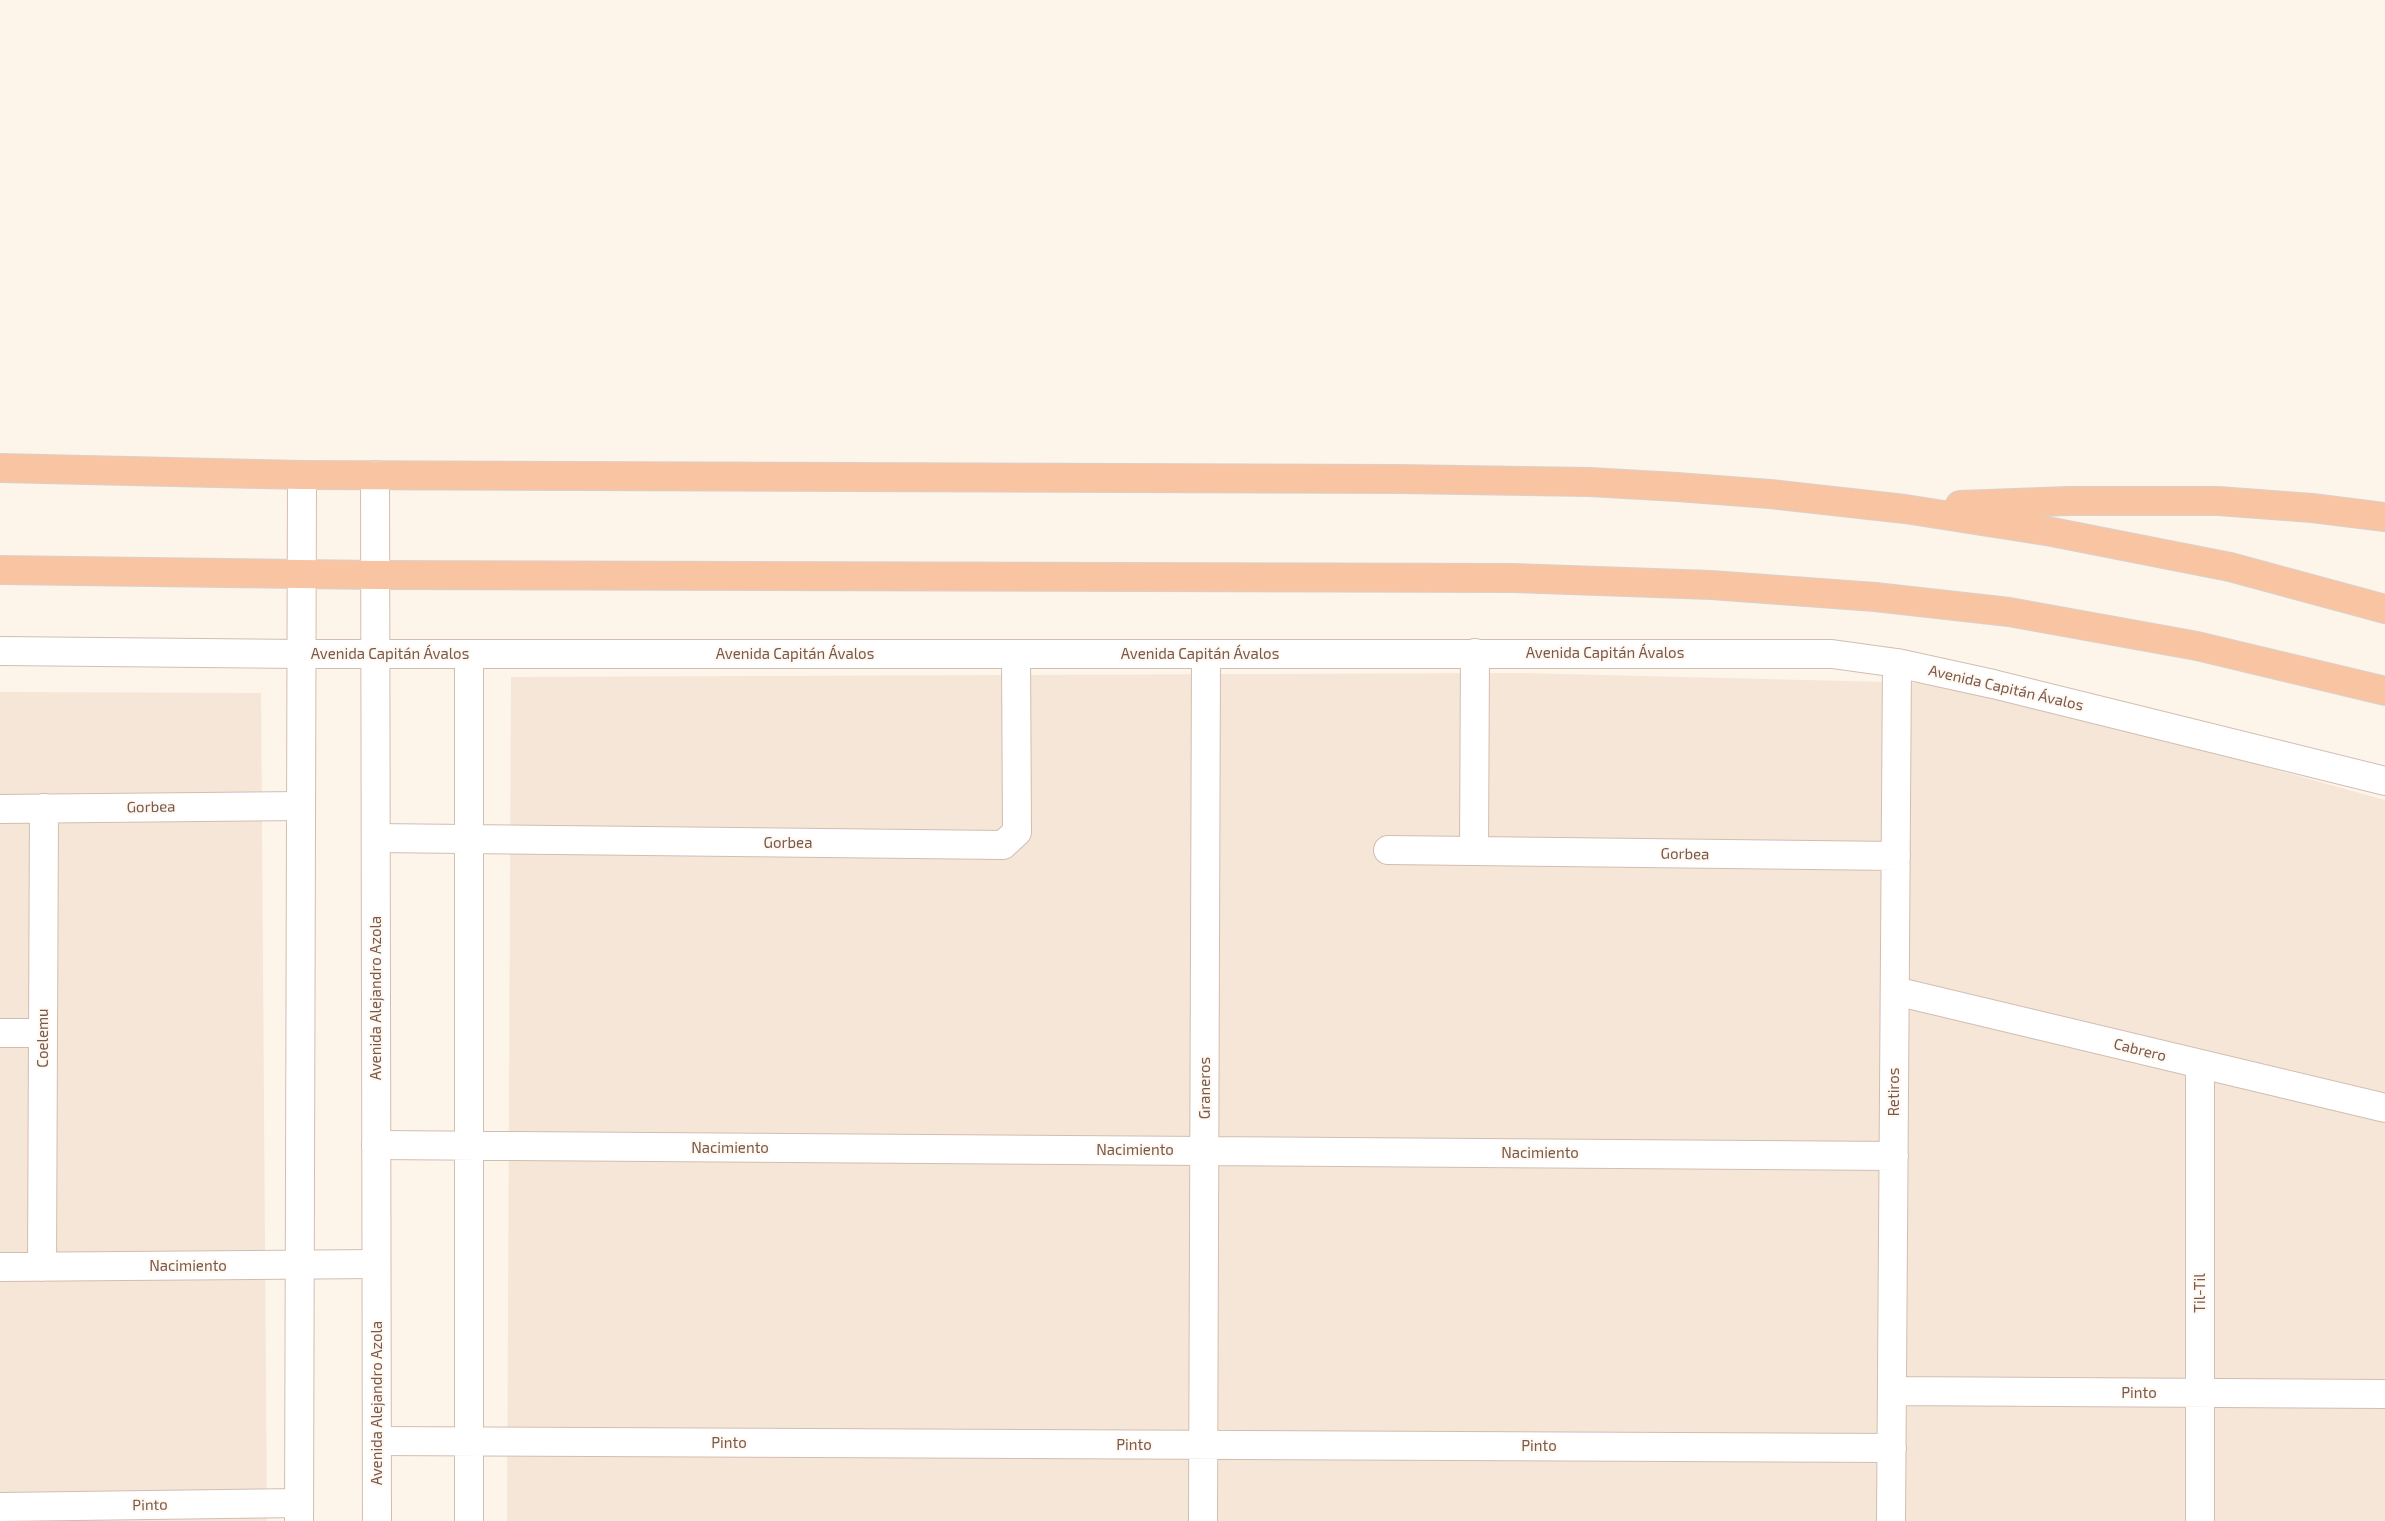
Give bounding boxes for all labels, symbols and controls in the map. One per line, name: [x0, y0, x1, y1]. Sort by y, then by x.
street label: Avenida Capitán Ávalos: [1526, 644, 1684, 662]
street label: Avenida Capitán Ávalos: [311, 645, 469, 663]
street label: Avenida Capitán Ávalos: [716, 645, 874, 663]
street label: Avenida Capitán Ávalos: [1121, 645, 1279, 663]
street label: Avenida Capitán Ávalos: [1927, 661, 2085, 715]
street label: Gorbea: [126, 798, 176, 816]
street label: Gorbea: [764, 834, 812, 852]
street label: Gorbea: [1660, 845, 1710, 863]
street label: Avenida Alejandro Azola: [367, 916, 385, 1080]
street label: Coelemu: [34, 1008, 52, 1068]
street label: Cabrero: [2112, 1035, 2168, 1065]
street label: Graneros: [1196, 1057, 1214, 1119]
street label: Retiros: [1885, 1068, 1903, 1116]
street label: Nacimiento: [691, 1139, 769, 1157]
street label: Nacimiento: [1096, 1141, 1174, 1159]
street label: Nacimiento: [1501, 1144, 1579, 1162]
street label: Nacimiento: [149, 1257, 227, 1275]
street label: Til-Til: [2191, 1273, 2209, 1313]
street label: Avenida Alejandro Azola: [368, 1321, 386, 1485]
street label: Pinto: [2121, 1384, 2157, 1402]
street label: Pinto: [711, 1434, 747, 1452]
street label: Pinto: [1116, 1436, 1152, 1454]
street label: Pinto: [1521, 1437, 1557, 1455]
street label: Pinto: [132, 1496, 168, 1514]

